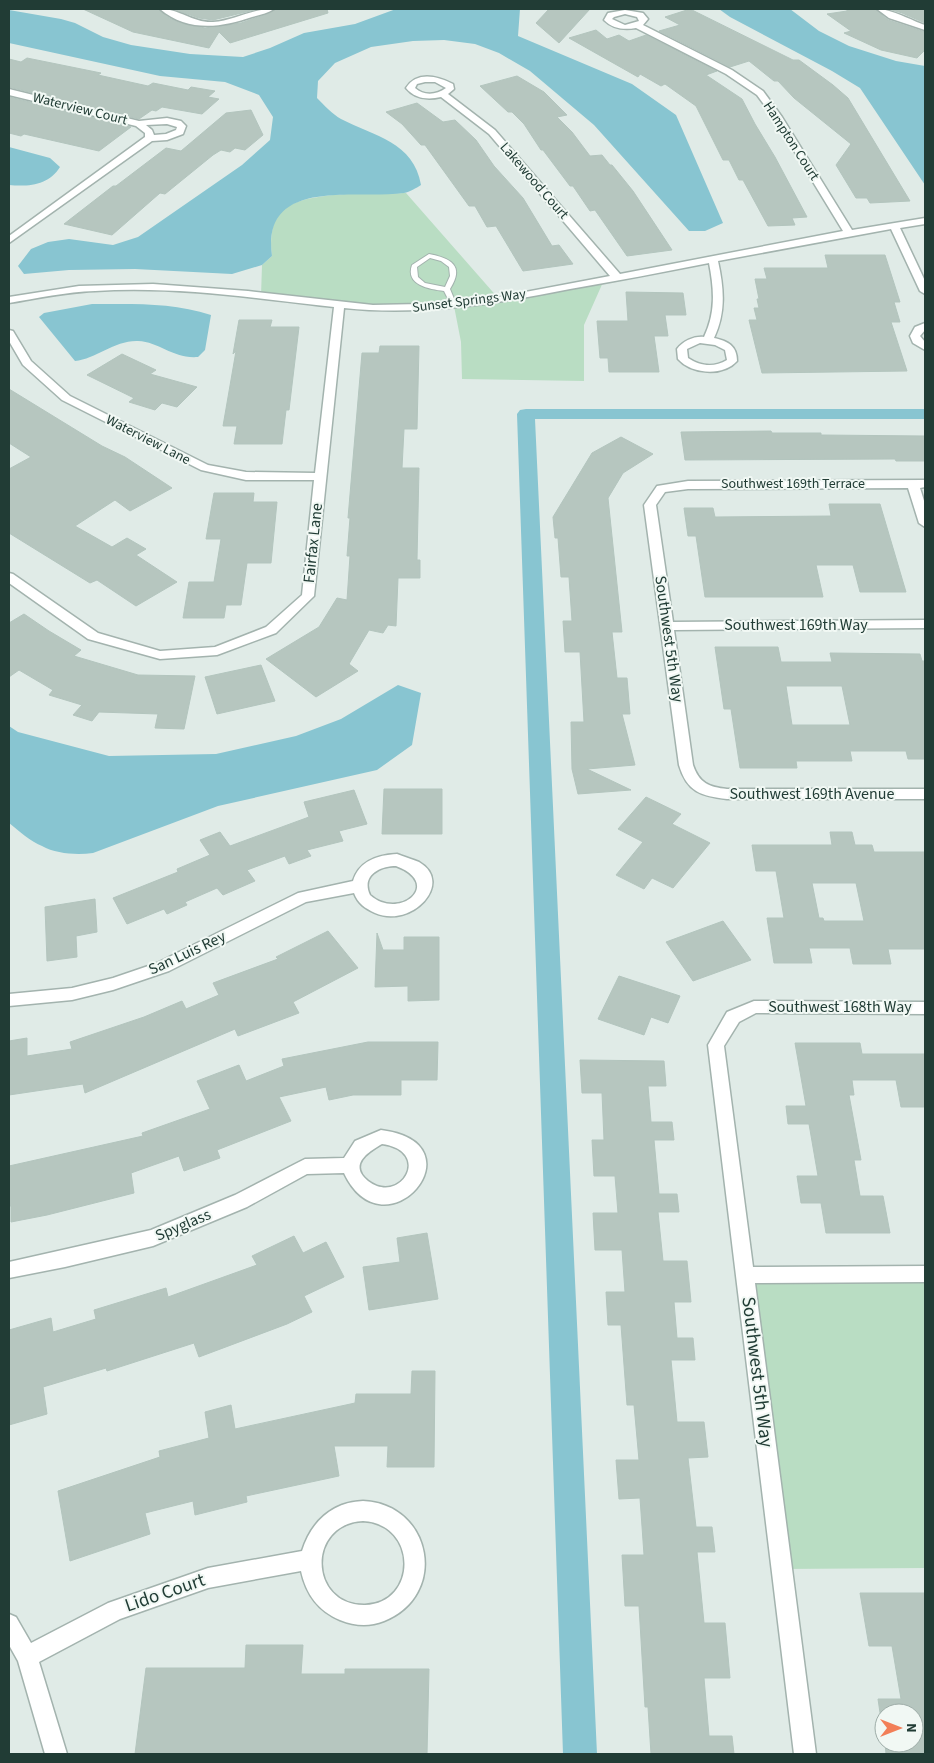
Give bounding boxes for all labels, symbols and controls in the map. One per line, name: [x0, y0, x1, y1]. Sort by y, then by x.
street label: Waterview Court: [31, 88, 130, 130]
street label: Hampton Court: [758, 98, 824, 185]
street label: Lakewood Court: [495, 138, 573, 224]
street label: Sunset Springs Way: [411, 284, 527, 318]
street label: Waterview Lane: [102, 410, 194, 470]
street label: Southwest 169th Terrace: [721, 474, 865, 494]
street label: Fairfax Lane: [298, 502, 328, 584]
street label: Southwest 5th Way: [649, 574, 689, 704]
street label: Southwest 169th Way: [724, 614, 868, 636]
street label: Southwest 169th Avenue: [730, 783, 895, 805]
street label: San Luis Rey: [145, 925, 230, 981]
street label: Southwest 168th Way: [768, 996, 912, 1018]
street label: Spyglass: [152, 1203, 214, 1247]
street label: Southwest 5th Way: [734, 1295, 780, 1449]
street label: Lido Court: [121, 1567, 209, 1619]
north arrow: [874, 1703, 924, 1753]
text: N: [901, 1723, 921, 1733]

